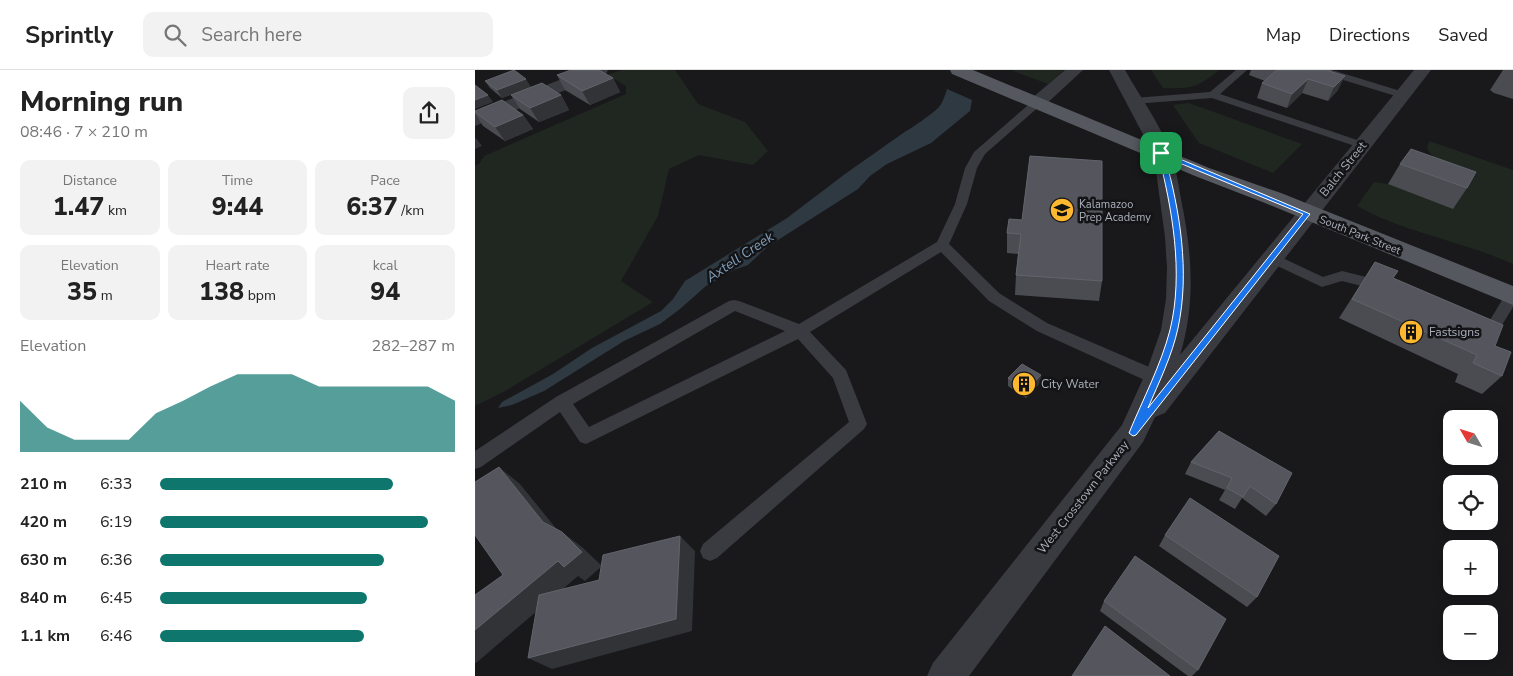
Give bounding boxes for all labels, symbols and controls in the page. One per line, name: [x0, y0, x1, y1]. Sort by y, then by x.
search box: [143, 12, 493, 57]
text: Sprintly: [25, 19, 113, 51]
icon: search: [161, 21, 189, 49]
text: Search here: [201, 22, 302, 48]
text: Map: [1266, 23, 1301, 47]
text: Directions: [1329, 23, 1410, 47]
text: Saved: [1438, 23, 1488, 47]
text: Morning run: [20, 83, 183, 121]
button: share: [403, 87, 455, 139]
text: 08:46 · 7 × 210 m: [20, 121, 148, 143]
pin: [1140, 132, 1182, 174]
street label: Balch Street: [1316, 138, 1371, 200]
icon: arrive: [1147, 139, 1175, 167]
text: Distance: [63, 171, 117, 190]
text: Time: [222, 171, 253, 190]
text: Pace: [370, 171, 400, 190]
text: 1.47: [53, 190, 104, 224]
text: 9:44: [212, 190, 263, 224]
text: 6:37: [346, 190, 398, 224]
school or university icon: Kalamazoo Prep Academy: [1049, 197, 1075, 223]
place label: Kalamazoo Prep Academy: [1079, 197, 1151, 225]
text: km: [104, 201, 127, 220]
text: /km: [398, 201, 424, 220]
street label: South Park Street: [1317, 212, 1403, 258]
water label: Axtell Creek: [702, 227, 778, 287]
text: Elevation: [61, 256, 119, 275]
text: Heart rate: [205, 256, 270, 275]
text: kcal: [373, 256, 398, 275]
text: 35: [67, 275, 97, 309]
text: 138: [199, 275, 244, 309]
text: 94: [370, 275, 400, 309]
text: m: [97, 286, 113, 305]
text: bpm: [244, 286, 276, 305]
building icon: Fastsigns: [1398, 319, 1424, 345]
place label: Fastsigns: [1429, 324, 1480, 340]
text: Elevation: [20, 335, 86, 357]
text: 282–287 m: [372, 335, 455, 357]
building icon: City Water: [1011, 371, 1037, 397]
place label: City Water: [1041, 376, 1100, 392]
north arrow: [1443, 410, 1497, 465]
map controls: [1443, 410, 1498, 660]
street label: West Crosstown Parkway: [1034, 437, 1133, 557]
text: 210 m: [20, 473, 67, 495]
text: 6:33: [100, 473, 132, 495]
button: locate: [1443, 475, 1498, 530]
text: 420 m: [20, 511, 67, 533]
text: 6:19: [100, 511, 132, 533]
button: +: [1443, 540, 1498, 595]
text: 630 m: [20, 549, 67, 571]
text: 6:36: [100, 549, 132, 571]
text: 840 m: [20, 587, 67, 609]
text: 6:45: [100, 587, 132, 609]
button: −: [1443, 605, 1498, 660]
text: 1.1 km: [20, 625, 70, 647]
text: 6:46: [100, 625, 132, 647]

